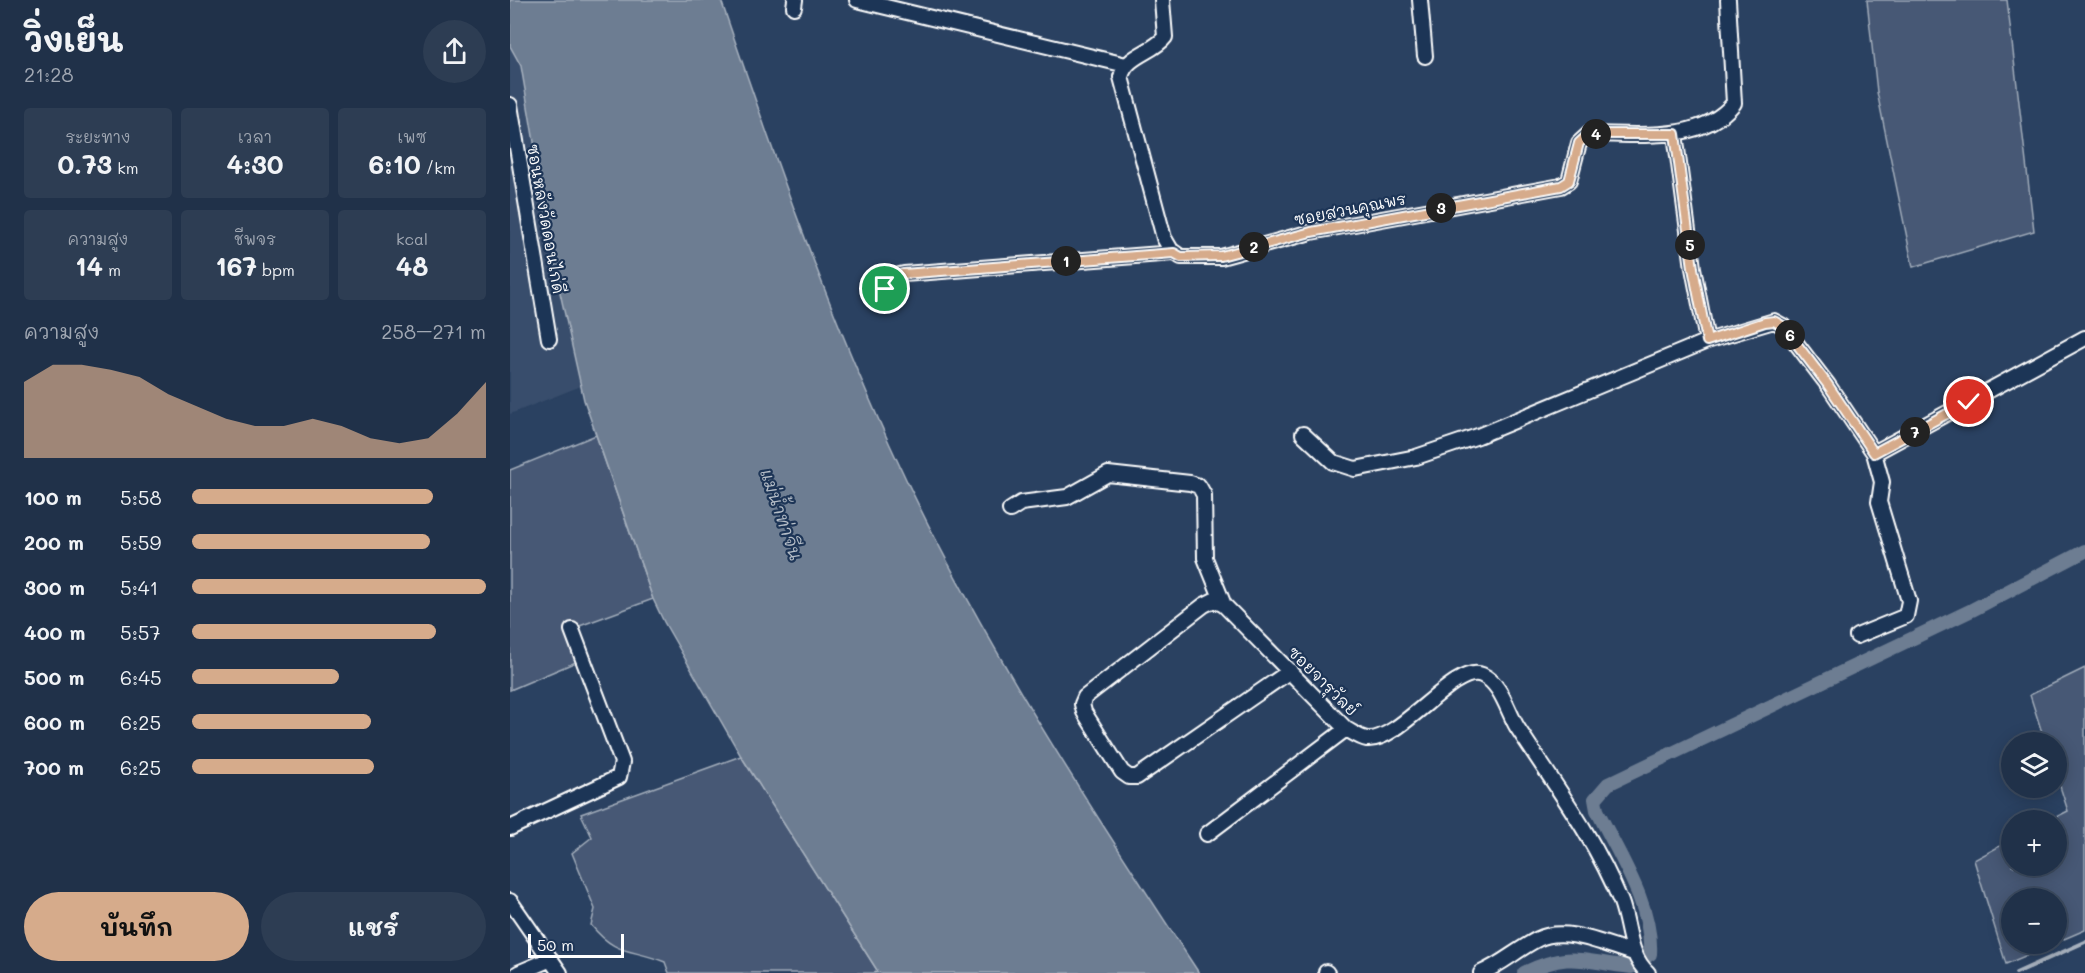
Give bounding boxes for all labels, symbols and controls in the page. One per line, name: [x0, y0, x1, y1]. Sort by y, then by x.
text: วิ่งเย็น: [24, 17, 123, 60]
button: share: [423, 20, 486, 83]
text: 21:28: [24, 61, 74, 87]
pin: 4: [1581, 119, 1611, 149]
text: 4: [1591, 123, 1601, 144]
text: ระยะทาง: [66, 126, 130, 147]
text: เวลา: [238, 126, 272, 147]
text: เพซ: [398, 126, 426, 147]
street label: ซอนหลังวัดดอนไก่ดี: [523, 142, 571, 295]
text: 0.73: [57, 147, 112, 181]
text: 4:30: [226, 147, 284, 181]
text: 6:10: [369, 147, 421, 181]
text: km: [112, 157, 139, 178]
text: /km: [421, 157, 456, 178]
street label: ซอยสวนคุณพร: [1292, 187, 1409, 233]
pin: 3: [1426, 193, 1456, 223]
text: 3: [1436, 197, 1446, 218]
text: ความสูง: [68, 228, 128, 249]
text: ชีพจร: [234, 228, 276, 249]
text: kcal: [396, 228, 428, 249]
pin: 5: [1675, 230, 1705, 260]
pin: 2: [1239, 232, 1269, 262]
text: 5: [1685, 234, 1695, 255]
text: 2: [1250, 236, 1258, 257]
pin: 1: [1051, 246, 1081, 276]
text: 14: [75, 249, 103, 283]
text: 167: [215, 249, 257, 283]
text: 48: [396, 249, 428, 283]
text: 1: [1062, 250, 1070, 271]
text: m: [103, 259, 121, 280]
text: bpm: [257, 259, 295, 280]
pin: [859, 263, 910, 314]
icon: arrive: [868, 272, 901, 305]
text: ความสูง: [24, 318, 99, 344]
text: 258–271 m: [381, 318, 486, 344]
pin: 6: [1775, 320, 1805, 350]
text: 6: [1785, 324, 1795, 345]
pin: [1943, 376, 1994, 427]
icon: check: [1952, 385, 1985, 418]
pin: 7: [1900, 417, 1930, 447]
text: 7: [1911, 421, 1919, 442]
water label: แม่น้ำท่าจีน: [755, 464, 813, 564]
text: 100 m: [24, 484, 82, 510]
text: 5:58: [120, 484, 162, 510]
text: 200 m: [24, 529, 84, 555]
text: 5:59: [120, 529, 161, 555]
text: 300 m: [24, 574, 85, 600]
text: 5:41: [120, 574, 159, 600]
text: 400 m: [24, 619, 85, 645]
text: 5:57: [120, 619, 161, 645]
street label: ซอยจารุวัลย์: [1282, 641, 1363, 722]
text: 500 m: [24, 664, 84, 690]
text: 6:45: [120, 664, 162, 690]
text: 600 m: [24, 709, 85, 735]
text: 6:25: [120, 709, 161, 735]
map controls: [2001, 732, 2067, 954]
button: layers: [2001, 732, 2067, 798]
text: 700 m: [24, 754, 84, 780]
text: 6:25: [120, 754, 161, 780]
button: +: [2001, 810, 2067, 876]
button: −: [2001, 888, 2067, 954]
button: บันทึก: [24, 892, 249, 961]
button: แชร์: [261, 892, 486, 961]
scale bar: [528, 931, 624, 958]
text: 50 m: [537, 934, 574, 955]

